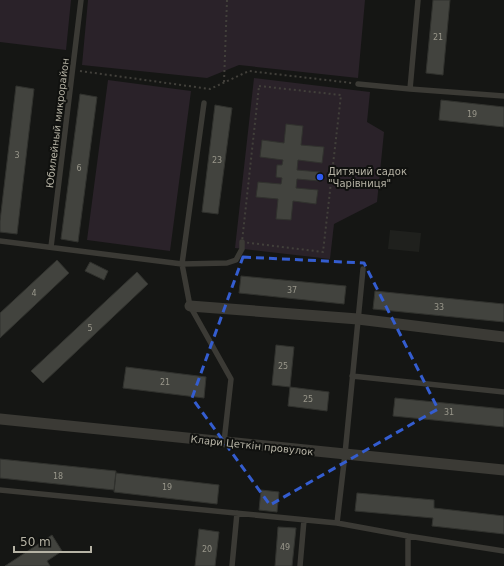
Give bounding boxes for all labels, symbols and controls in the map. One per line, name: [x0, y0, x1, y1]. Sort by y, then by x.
house number: 21: [433, 33, 443, 42]
street label: Юбилейный микрорайон: [44, 57, 71, 189]
house number: 19: [467, 110, 477, 119]
house number: 3: [14, 151, 20, 160]
house number: 23: [212, 156, 222, 165]
house number: 6: [76, 164, 82, 173]
place label: Дитячий садок "Чарівниця": [328, 166, 407, 189]
marker: Дитячий садок "Чарівниця": [315, 172, 325, 182]
house number: 37: [287, 286, 297, 295]
house number: 4: [31, 289, 37, 298]
house number: 33: [434, 303, 444, 312]
house number: 5: [87, 324, 93, 333]
house number: 25: [278, 362, 288, 371]
house number: 21: [160, 378, 170, 387]
house number: 25: [303, 395, 313, 404]
house number: 31: [444, 408, 454, 417]
street label: Клари Цеткін провулок: [190, 434, 314, 457]
house number: 18: [53, 472, 63, 481]
house number: 19: [162, 483, 172, 492]
scale bar: [14, 528, 91, 554]
text: 50 m: [20, 535, 51, 549]
house number: 49: [280, 543, 290, 552]
house number: 20: [202, 545, 212, 554]

